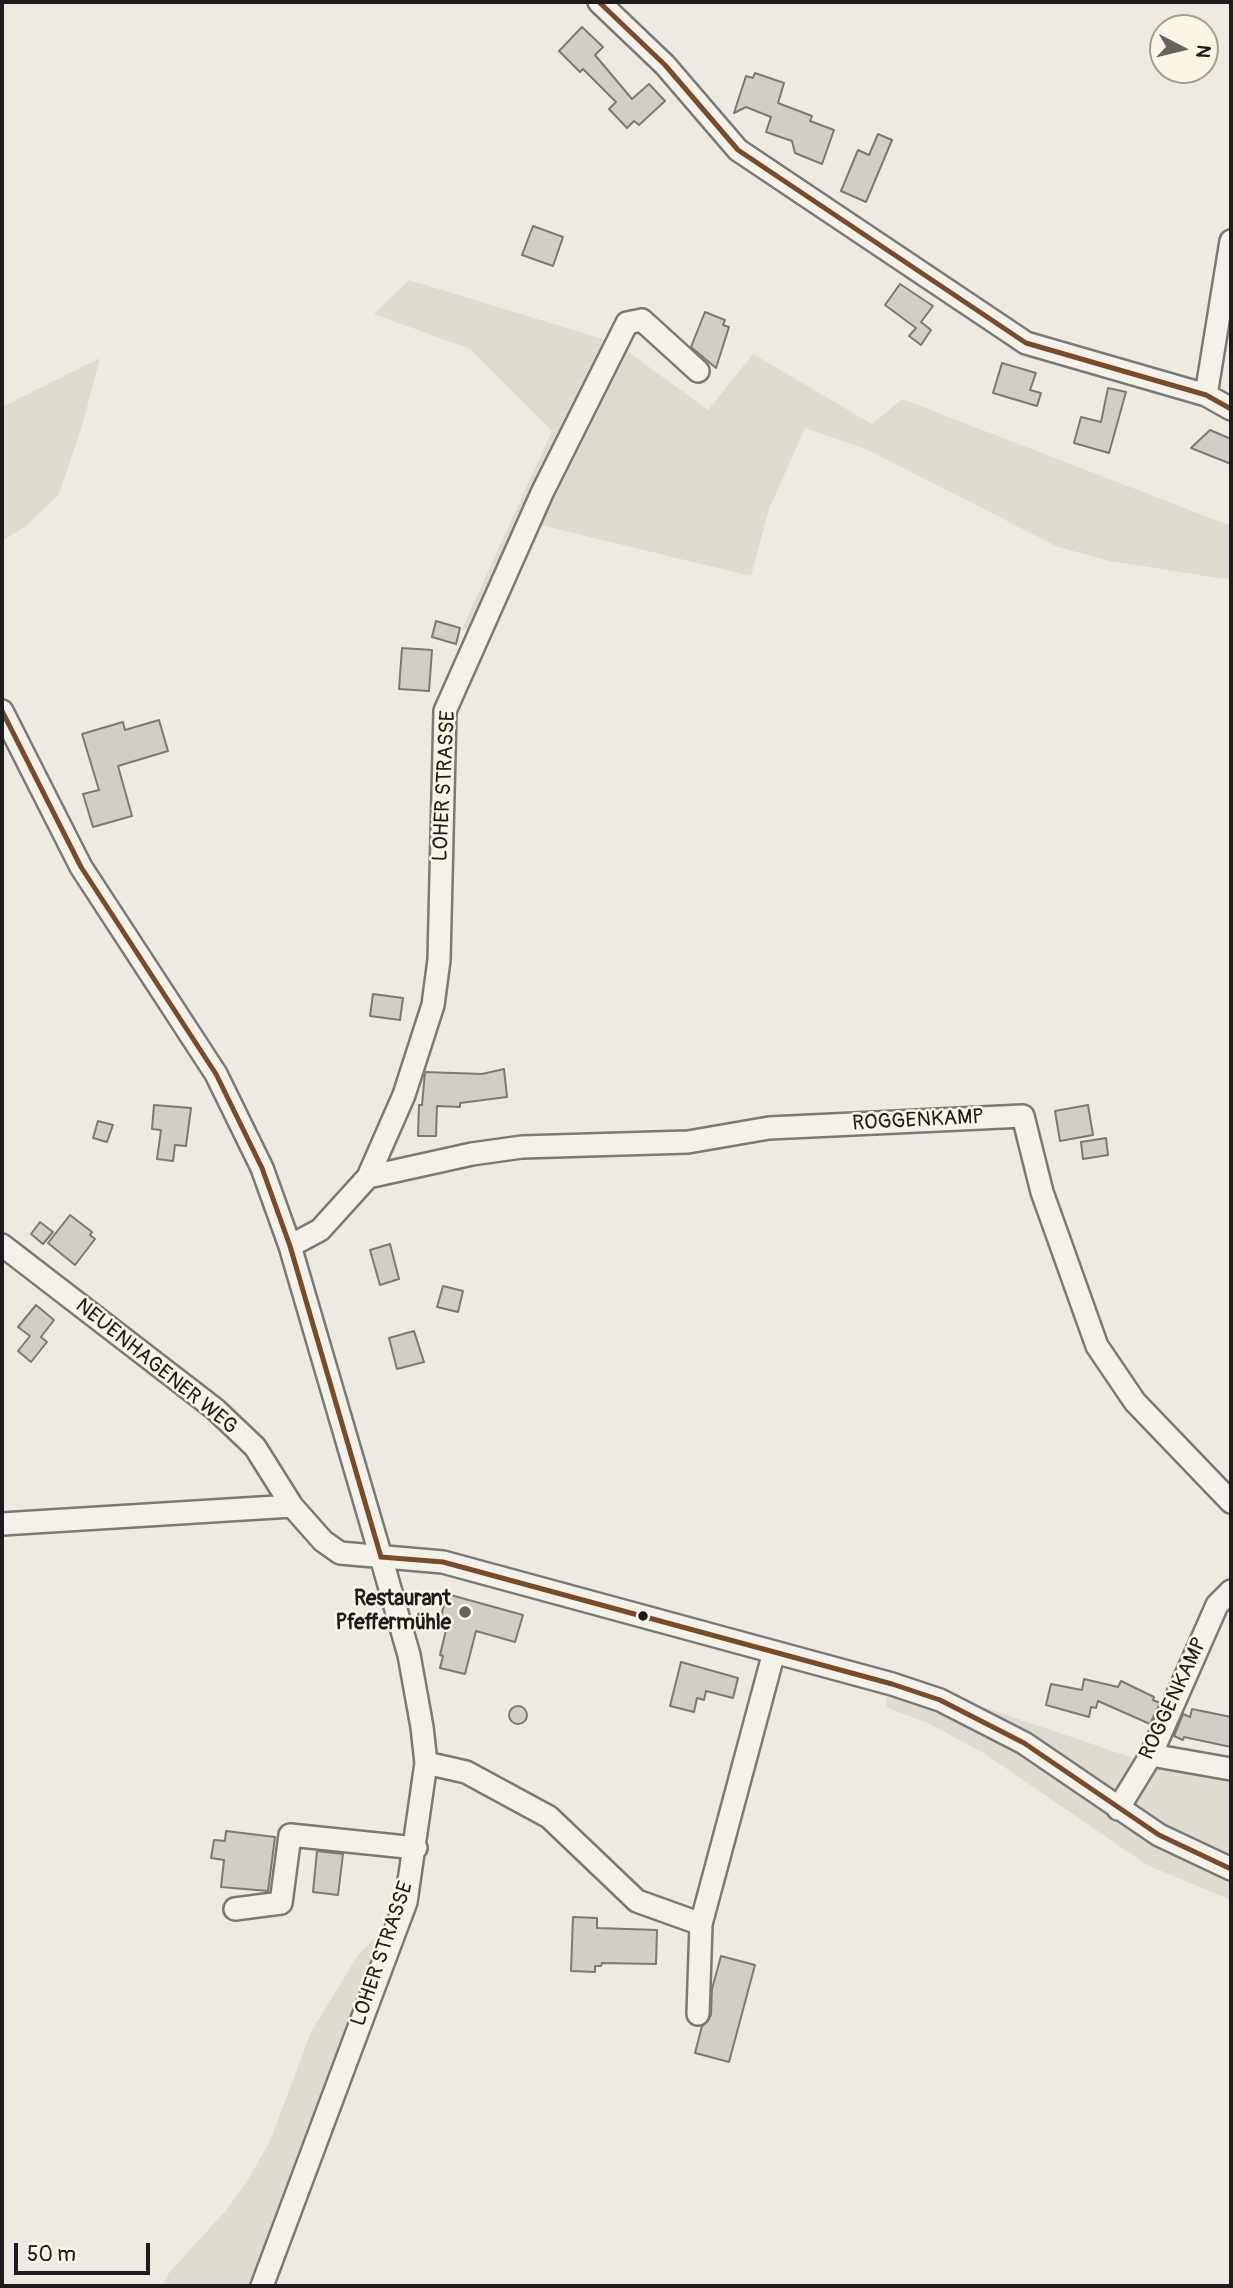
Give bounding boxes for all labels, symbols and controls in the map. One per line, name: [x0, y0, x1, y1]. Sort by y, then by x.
north arrow: [1149, 14, 1219, 84]
text: N: [1190, 43, 1216, 59]
street label: LOHER STRASSE: [428, 710, 462, 862]
street label: ROGGENKAMP: [851, 1105, 985, 1137]
street label: NEUENHAGENER WEG: [70, 1294, 242, 1440]
place label: Restaurant Pfeffermühle: [335, 1587, 451, 1637]
marker: Restaurant Pfeffermühle: [457, 1604, 473, 1620]
unlabelled marker: [636, 1609, 650, 1623]
street label: ROGGENKAMP: [1135, 1634, 1213, 1764]
street label: LOHER STRASSE: [346, 1878, 420, 2030]
scale bar: [18, 2228, 154, 2272]
text: 50 m: [27, 2241, 76, 2268]

